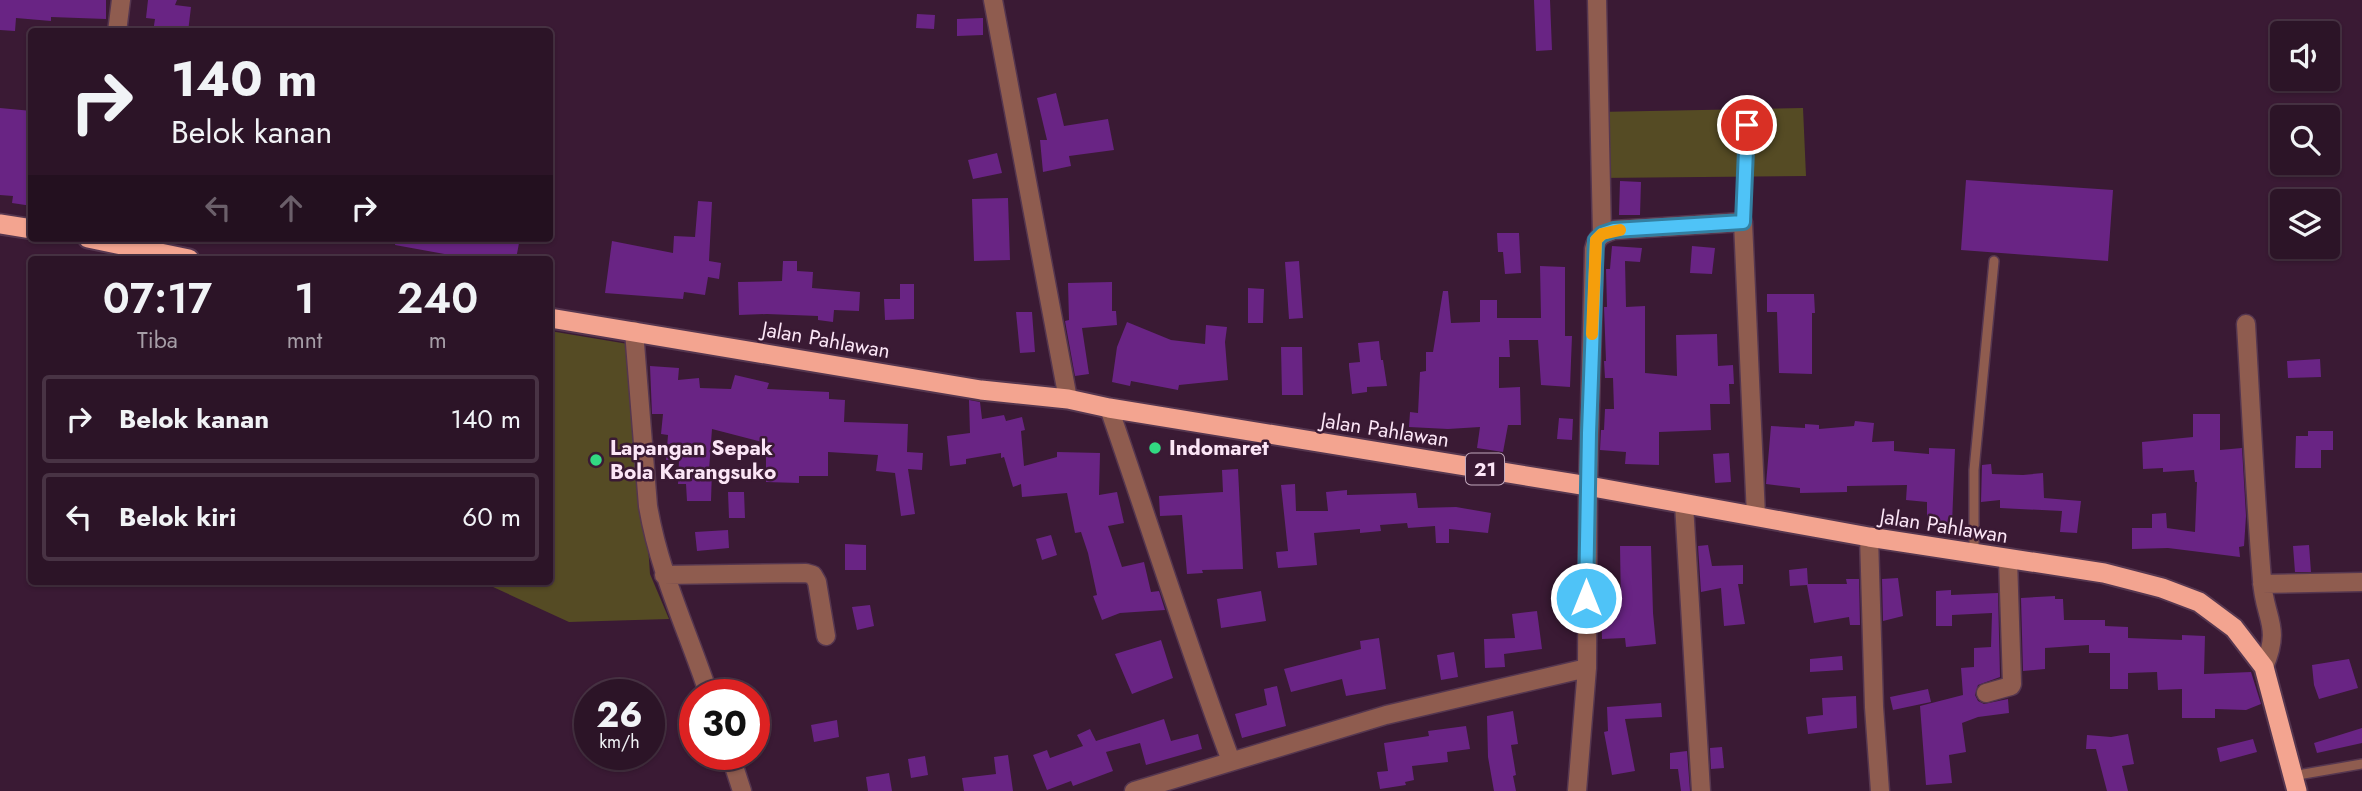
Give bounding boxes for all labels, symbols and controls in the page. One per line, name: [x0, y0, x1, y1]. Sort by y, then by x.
map controls: [2270, 21, 2340, 259]
button: sound: [2270, 21, 2340, 91]
text: 140 m: [171, 44, 317, 114]
icon: right: [56, 56, 147, 147]
pin: [1717, 95, 1777, 155]
button: search: [2270, 105, 2340, 175]
icon: arrive: [1728, 106, 1766, 144]
text: Belok kanan: [171, 109, 332, 155]
icon: left: [199, 189, 237, 227]
icon: ahead: [272, 189, 310, 227]
icon: right: [345, 189, 383, 227]
button: layers: [2270, 189, 2340, 259]
text: 07:17: [103, 268, 212, 329]
text: 1: [294, 268, 315, 329]
text: 240: [397, 268, 478, 329]
street label: Jalan Pahlawan: [757, 313, 892, 366]
text: Tiba: [137, 323, 178, 357]
text: mnt: [287, 323, 322, 357]
text: m: [429, 323, 447, 357]
icon: right: [60, 400, 98, 438]
text: Belok kanan: [119, 400, 269, 438]
text: 140 m: [450, 400, 521, 438]
street label: Jalan Pahlawan: [1316, 405, 1451, 455]
place label: Lapangan Sepak Bola Karangsuko: [610, 433, 776, 487]
place label: Indomaret: [1169, 433, 1269, 463]
marker: Indomaret: [1147, 440, 1163, 456]
marker: Lapangan Sepak Bola Karangsuko: [588, 452, 604, 468]
road number: 21: [1466, 454, 1504, 484]
icon: left: [60, 498, 98, 536]
text: Belok kiri: [119, 498, 236, 536]
text: 60 m: [462, 498, 521, 536]
street label: Jalan Pahlawan: [1875, 501, 2010, 551]
position arrow: [1549, 561, 1623, 635]
speed limit sign: 30: [679, 679, 770, 770]
text: 26: [596, 690, 643, 740]
text: km/h: [599, 729, 640, 755]

